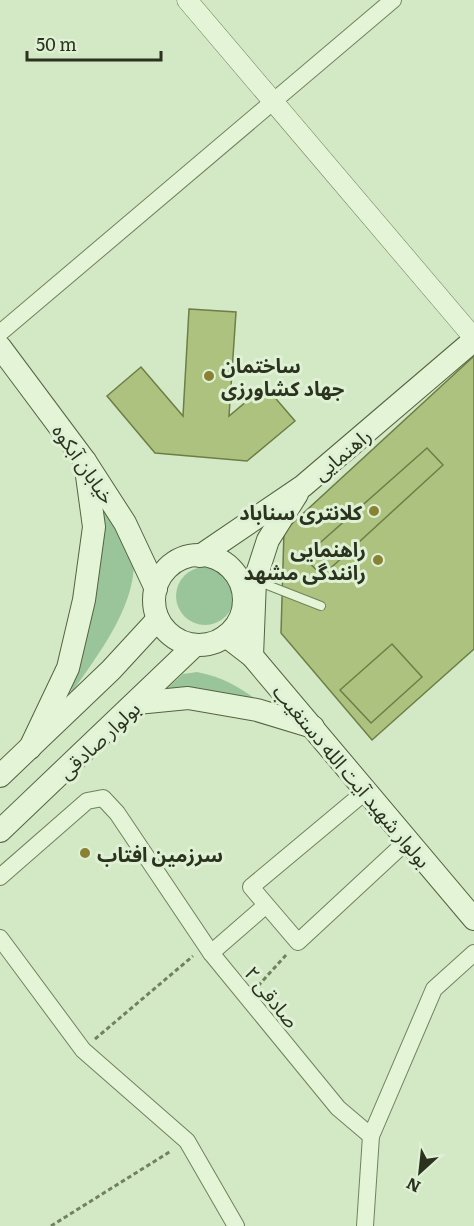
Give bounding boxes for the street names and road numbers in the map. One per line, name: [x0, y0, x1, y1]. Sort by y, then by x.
street label: خیابان آبکوه: [46, 417, 124, 509]
street label: راهنمایی: [305, 420, 377, 486]
street label: بولوار شهید آیت الله دستغیب: [267, 676, 439, 874]
street label: بولوار صادقی: [50, 693, 146, 785]
street label: صادقی ۲: [239, 958, 307, 1034]

